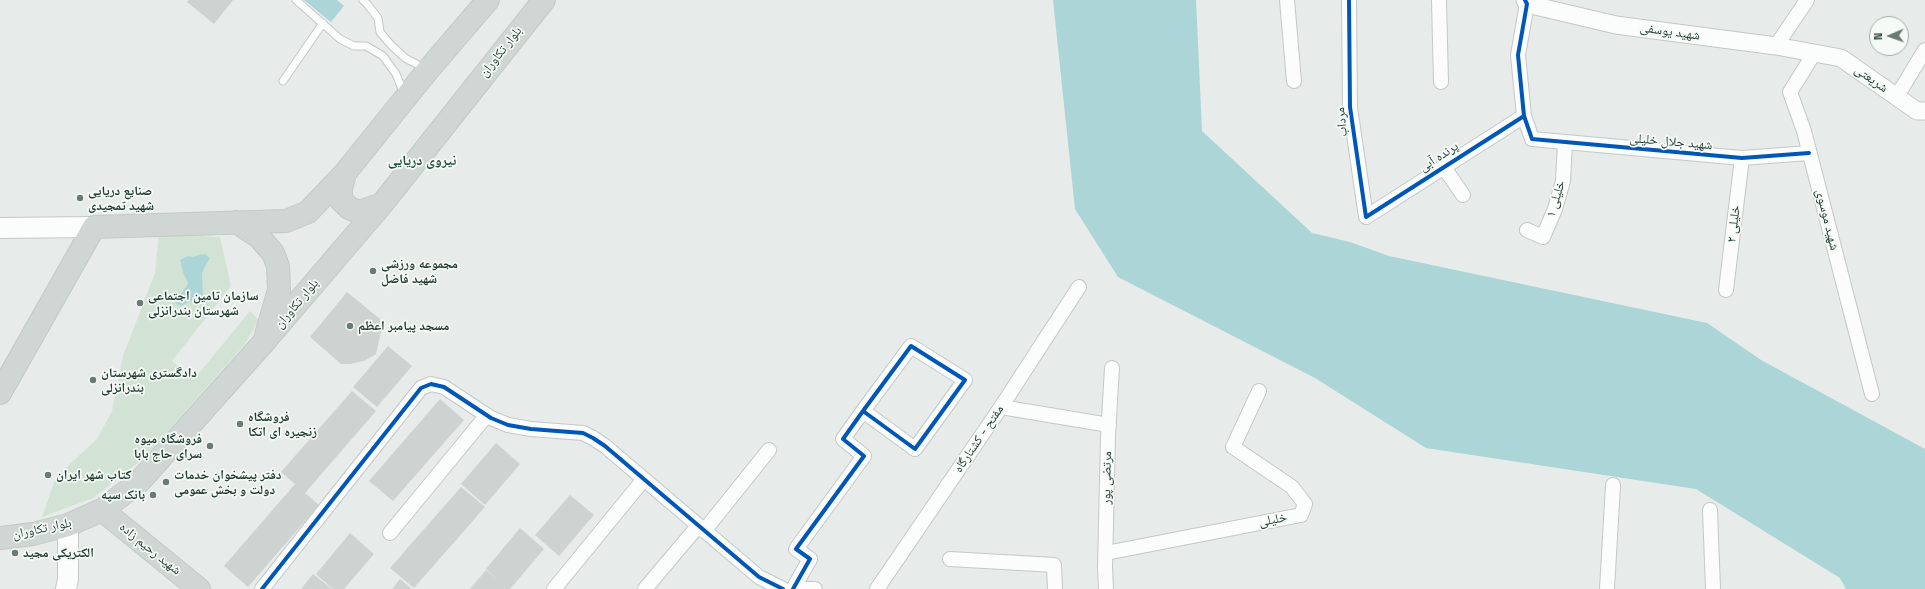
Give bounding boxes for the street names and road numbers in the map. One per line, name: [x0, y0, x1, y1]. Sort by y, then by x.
street label: شهید یوسفی: [1639, 20, 1701, 44]
street label: بلوار تکاوران: [476, 24, 526, 80]
street label: شریعتی: [1851, 62, 1891, 96]
street label: مرداب: [1333, 106, 1351, 138]
street label: شهید جلال خلیلی: [1629, 131, 1713, 153]
street label: پرنده آبی: [1416, 139, 1462, 175]
street label: خلیلی ۱: [1543, 179, 1569, 219]
street label: شهید موسوی: [1812, 188, 1842, 252]
street label: خلیلی ۲: [1724, 204, 1744, 244]
street label: بلوار تکاوران: [272, 276, 322, 332]
street label: مفتح - کشتارگاه: [951, 402, 1007, 476]
street label: مرتضی پور: [1099, 451, 1115, 505]
street label: خلیلی: [1258, 510, 1288, 530]
street label: بلوار تکاوران: [11, 515, 73, 543]
street label: شهید رحیم زاده: [116, 519, 184, 579]

